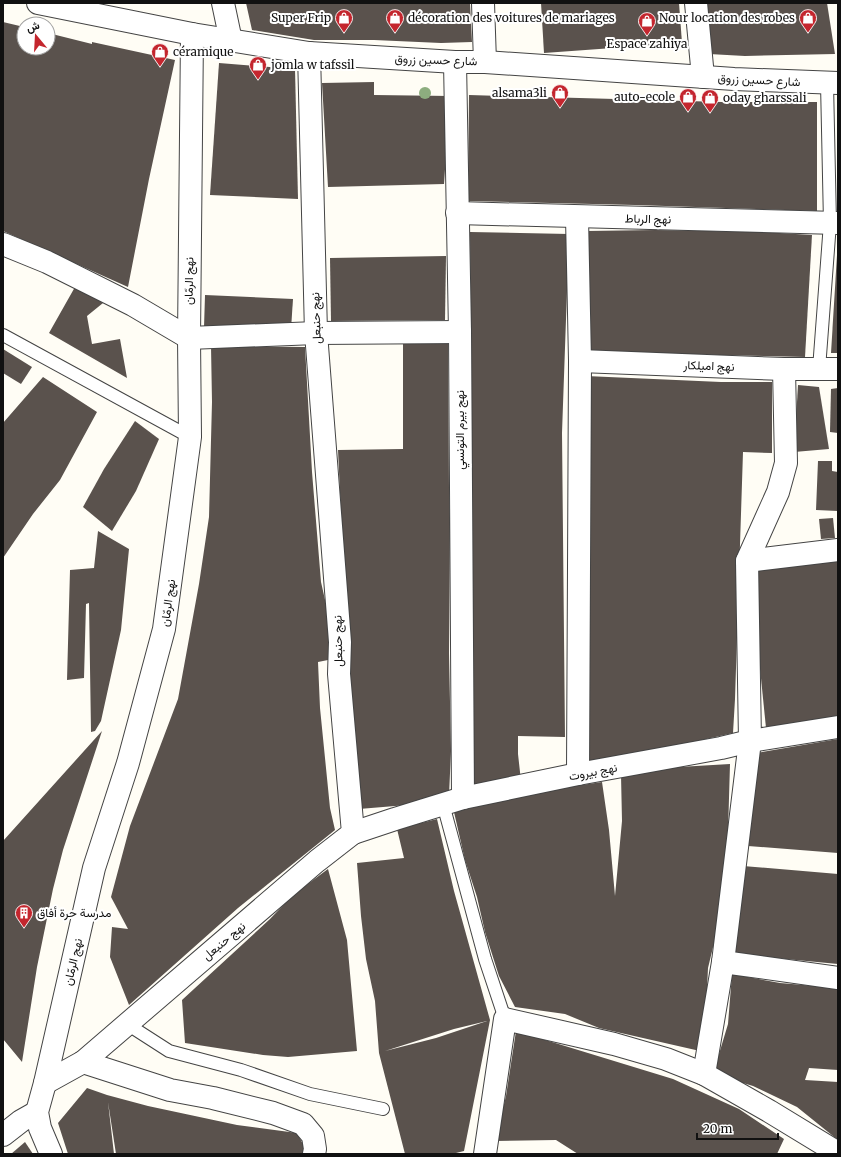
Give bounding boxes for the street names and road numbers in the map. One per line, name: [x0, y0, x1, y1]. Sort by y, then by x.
street label: شارع حسين زروق: [394, 51, 478, 70]
street label: شارع حسين زروق: [717, 70, 801, 91]
street label: نهج الرباط: [625, 211, 671, 228]
street label: نهج الرمّان: [181, 257, 198, 305]
street label: نهج حنبعل: [307, 292, 326, 344]
street label: نهج اميلكار: [682, 357, 735, 376]
street label: نهج بيرم التونسي: [452, 390, 470, 470]
street label: نهج الرمّان: [157, 578, 180, 628]
street label: نهج حنبعل: [330, 615, 347, 667]
street label: نهج بيروت: [567, 759, 619, 786]
street label: نهج حنبعل: [199, 918, 250, 964]
street label: نهج الرمّان: [60, 937, 87, 987]

